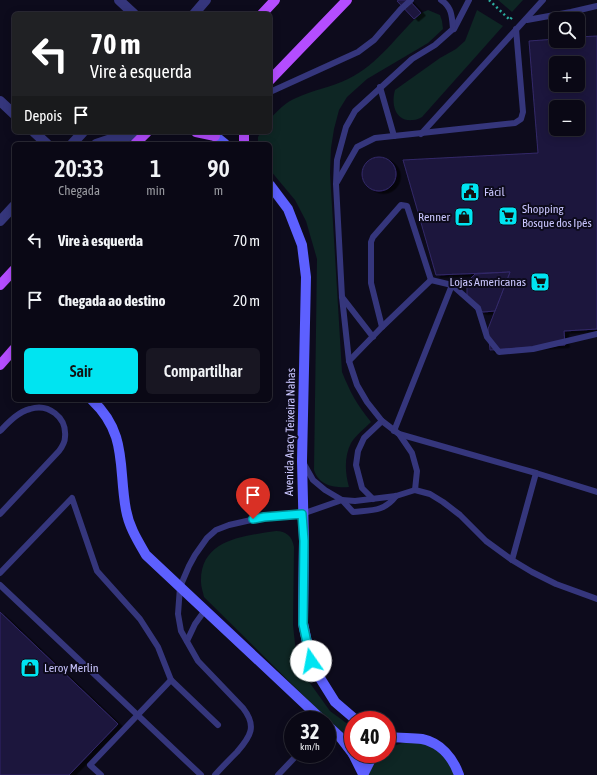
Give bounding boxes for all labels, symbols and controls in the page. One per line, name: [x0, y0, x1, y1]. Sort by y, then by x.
map controls: [549, 12, 585, 136]
button: search: [549, 12, 585, 48]
icon: left: [24, 28, 76, 80]
text: 70 m: [90, 28, 140, 60]
button: +: [549, 56, 585, 92]
text: Vire à esquerda: [90, 61, 192, 82]
button: −: [549, 100, 585, 136]
icon: arrive: [70, 104, 92, 126]
text: Depois: [24, 107, 62, 124]
text: 20:33: [54, 155, 104, 182]
text: 1: [150, 155, 161, 182]
text: 90: [207, 155, 230, 182]
public building icon: Fácil: [459, 181, 481, 203]
text: Chegada: [58, 183, 100, 198]
text: min: [146, 183, 165, 198]
text: m: [214, 183, 223, 198]
place label: Fácil: [484, 185, 505, 199]
place label: Shopping Bosque dos Ipês: [522, 202, 592, 230]
supermarket icon: Shopping Bosque dos Ipês: [497, 205, 519, 227]
shop icon: Renner: [453, 206, 475, 228]
place label: Renner: [418, 210, 450, 224]
icon: left: [24, 229, 46, 251]
text: Vire à esquerda: [58, 232, 143, 249]
text: 70 m: [233, 232, 260, 249]
supermarket icon: Lojas Americanas: [529, 271, 551, 293]
place label: Lojas Americanas: [450, 275, 526, 289]
icon: arrive: [24, 289, 46, 311]
text: Chegada ao destino: [58, 292, 166, 309]
text: 20 m: [233, 292, 260, 309]
button: Sair: [24, 348, 138, 394]
button: Compartilhar: [146, 348, 260, 394]
street label: Avenida Aracy Teixeira Nahas: [282, 368, 298, 496]
pin: [236, 478, 270, 519]
icon: arrive: [242, 484, 264, 506]
position arrow: [290, 640, 332, 682]
shop icon: Leroy Merlin: [19, 657, 41, 679]
place label: Leroy Merlin: [44, 661, 99, 675]
speed limit sign: 40: [344, 711, 396, 763]
text: 32: [301, 720, 319, 743]
text: km/h: [300, 741, 320, 752]

